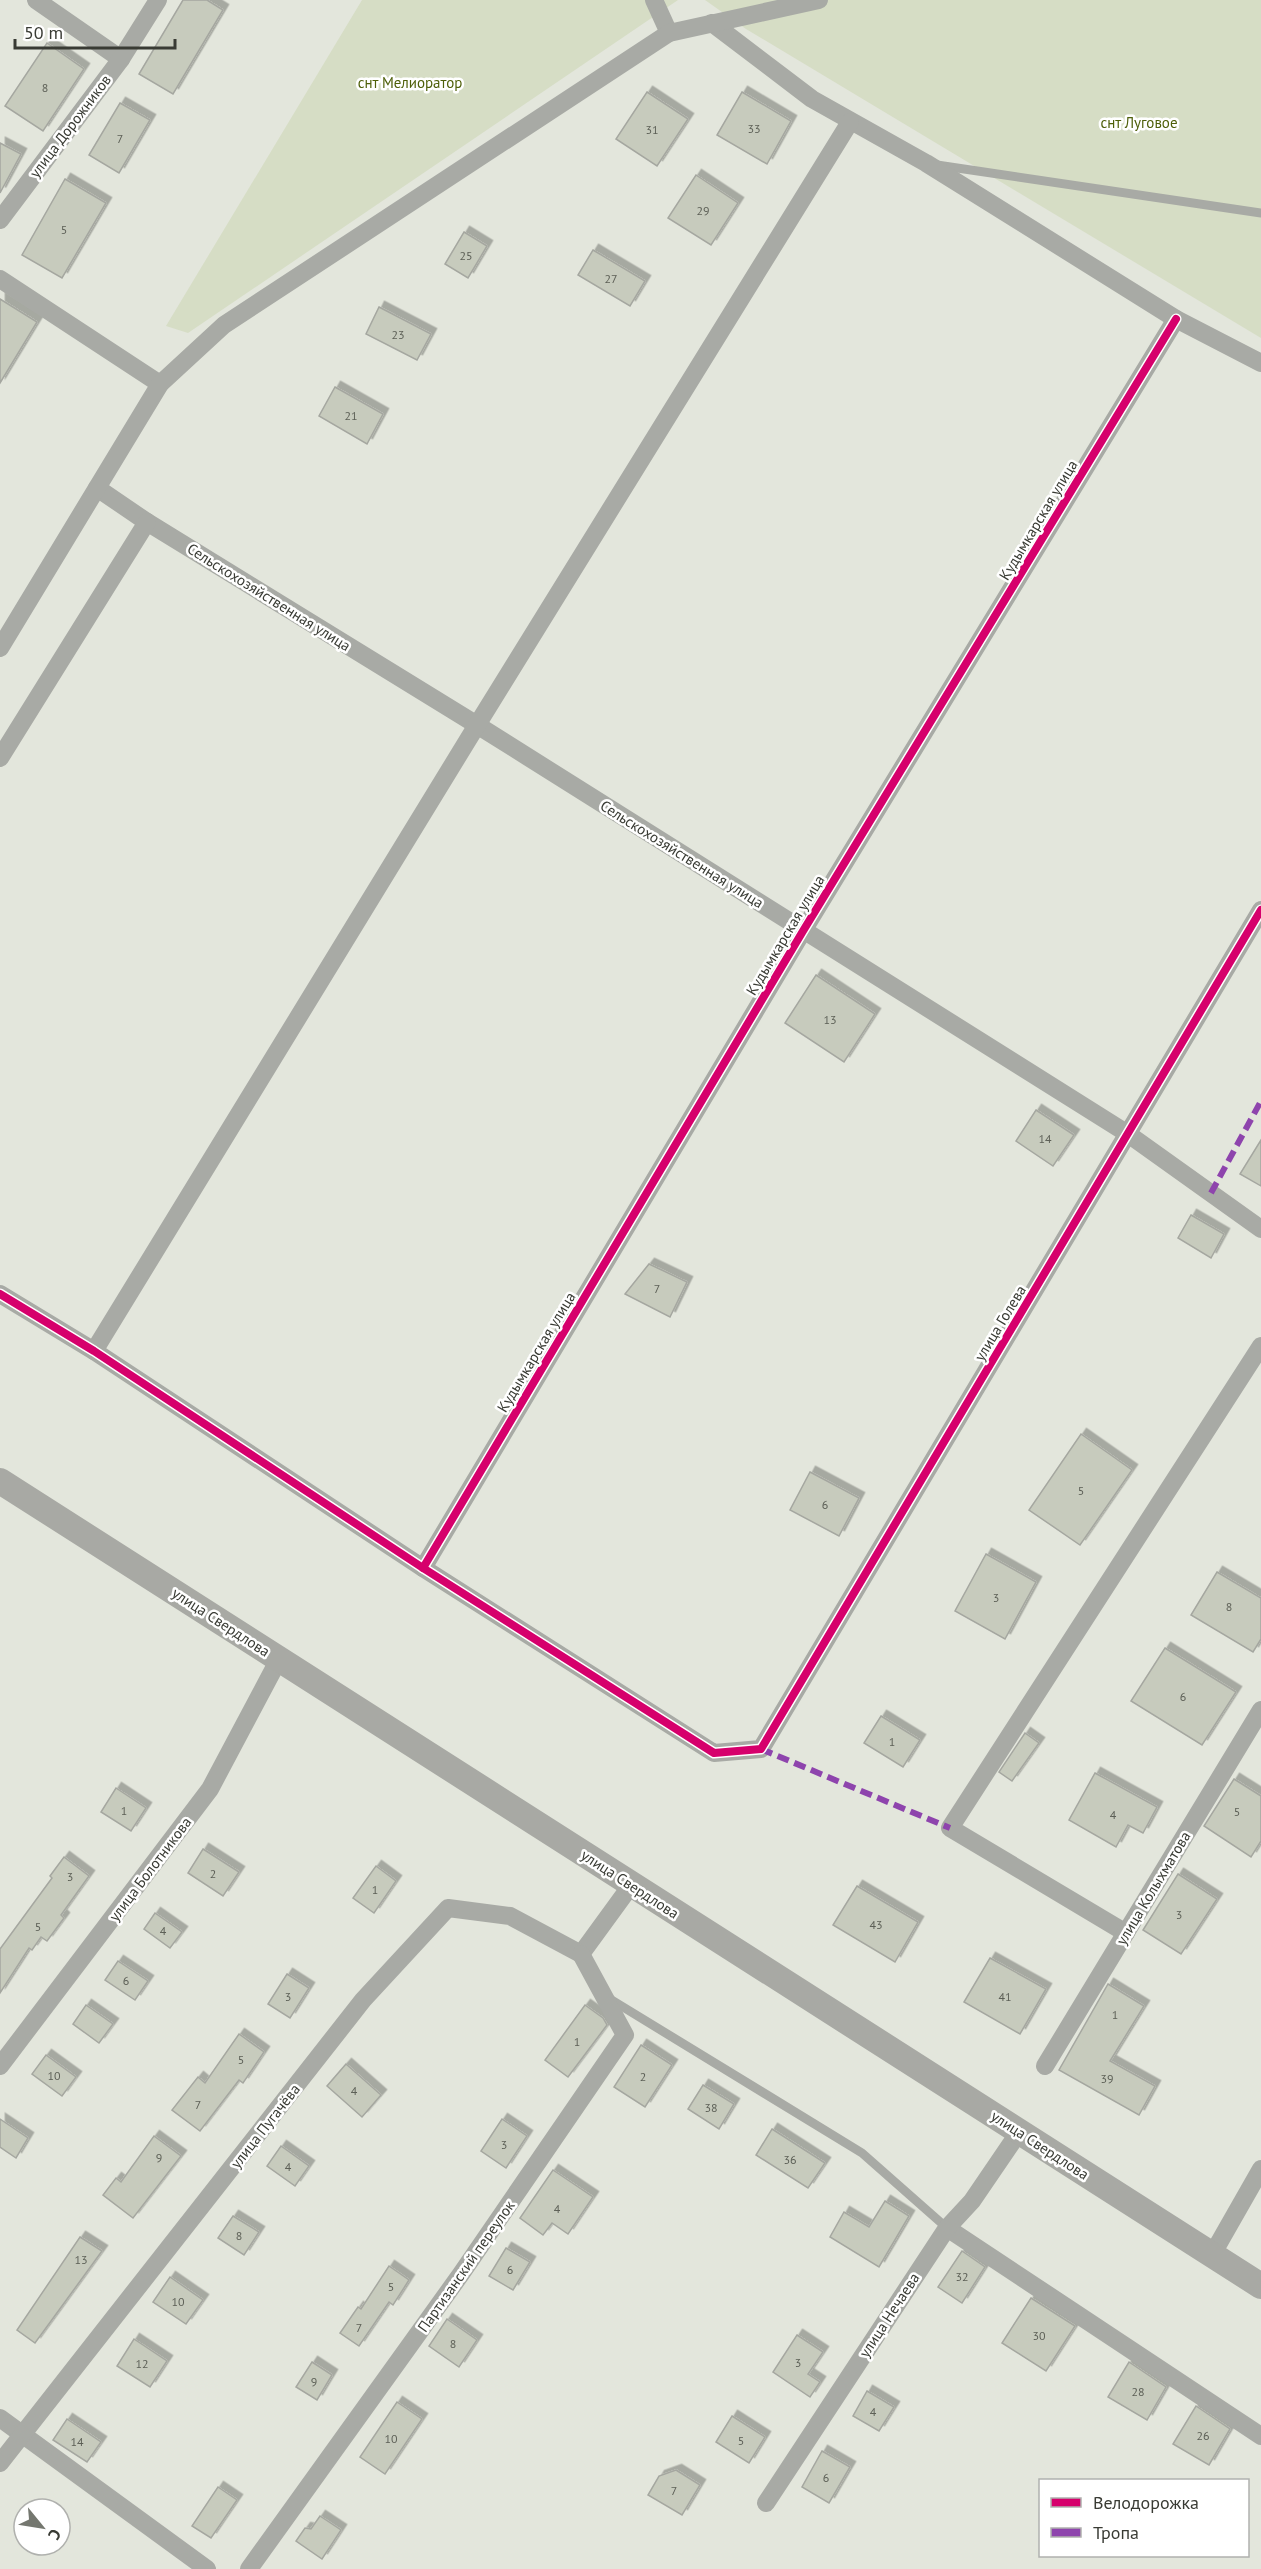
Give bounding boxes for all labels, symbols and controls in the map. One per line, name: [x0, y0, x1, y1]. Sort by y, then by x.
scale bar: [15, 12, 176, 50]
text: 50 m: [24, 21, 63, 44]
street label: улица Дорожников: [25, 71, 115, 181]
park label: снт Мелиоратор: [358, 73, 462, 92]
house number: 8: [42, 80, 48, 95]
park label: снт Луговое: [1100, 113, 1178, 132]
house number: 33: [747, 121, 761, 136]
house number: 31: [645, 122, 659, 137]
house number: 7: [117, 131, 123, 146]
house number: 29: [696, 203, 710, 218]
house number: 5: [61, 222, 67, 237]
house number: 25: [459, 248, 473, 263]
house number: 27: [604, 271, 618, 286]
house number: 23: [391, 327, 405, 342]
house number: 21: [344, 408, 358, 423]
street label: Кудымкарская улица: [995, 456, 1081, 584]
street label: Сельскохозяйственная улица: [184, 539, 354, 655]
street label: Сельскохозяйственная улица: [597, 796, 767, 912]
street label: Кудымкарская улица: [742, 871, 828, 999]
house number: 13: [823, 1012, 837, 1027]
house number: 14: [1038, 1131, 1052, 1146]
house number: 7: [654, 1281, 660, 1296]
street label: улица Голева: [970, 1282, 1030, 1364]
street label: Кудымкарская улица: [493, 1288, 579, 1416]
house number: 5: [1078, 1483, 1084, 1498]
house number: 6: [822, 1497, 828, 1512]
street label: улица Свердлова: [168, 1583, 274, 1661]
house number: 3: [993, 1590, 999, 1605]
house number: 8: [1226, 1599, 1232, 1614]
house number: 6: [1180, 1689, 1186, 1704]
house number: 1: [889, 1734, 895, 1749]
house number: 1: [121, 1803, 127, 1818]
house number: 5: [1234, 1804, 1240, 1819]
house number: 4: [1110, 1807, 1117, 1822]
street label: улица Болотникова: [105, 1813, 195, 1925]
street label: улица Колыхматова: [1112, 1828, 1194, 1948]
street label: улица Свердлова: [577, 1845, 683, 1923]
house number: 2: [210, 1866, 216, 1881]
house number: 3: [67, 1869, 73, 1884]
house number: 1: [372, 1882, 378, 1897]
house number: 3: [1176, 1907, 1182, 1922]
house number: 43: [869, 1917, 883, 1932]
house number: 5: [35, 1919, 41, 1934]
house number: 4: [160, 1923, 167, 1938]
house number: 6: [123, 1973, 129, 1988]
house number: 3: [285, 1989, 291, 2004]
house number: 41: [998, 1989, 1012, 2004]
house number: 1: [1112, 2007, 1118, 2022]
house number: 1: [574, 2034, 580, 2049]
house number: 5: [238, 2052, 244, 2067]
house number: 10: [47, 2068, 61, 2083]
house number: 2: [640, 2069, 646, 2084]
house number: 39: [1100, 2071, 1114, 2086]
street label: улица Пугачёва: [226, 2080, 304, 2172]
house number: 4: [351, 2083, 358, 2098]
house number: 7: [195, 2097, 201, 2112]
house number: 38: [704, 2100, 718, 2115]
street label: улица Свердлова: [987, 2106, 1093, 2184]
house number: 3: [501, 2137, 507, 2152]
house number: 9: [156, 2150, 162, 2165]
house number: 36: [783, 2152, 797, 2167]
house number: 4: [285, 2159, 292, 2174]
street label: Партизанский переулок: [413, 2196, 519, 2336]
house number: 4: [554, 2201, 561, 2216]
house number: 8: [236, 2228, 242, 2243]
house number: 13: [74, 2252, 88, 2267]
house number: 6: [507, 2262, 513, 2277]
street label: улица Нечаева: [855, 2269, 923, 2361]
house number: 32: [955, 2269, 969, 2284]
house number: 5: [388, 2279, 394, 2294]
house number: 10: [171, 2294, 185, 2309]
house number: 7: [356, 2320, 362, 2335]
house number: 30: [1032, 2328, 1046, 2343]
house number: 8: [450, 2336, 456, 2351]
house number: 3: [795, 2355, 801, 2370]
house number: 12: [135, 2356, 149, 2371]
house number: 9: [311, 2374, 317, 2389]
house number: 28: [1131, 2384, 1145, 2399]
house number: 4: [870, 2404, 877, 2419]
house number: 26: [1196, 2428, 1210, 2443]
house number: 10: [384, 2431, 398, 2446]
house number: 5: [738, 2433, 744, 2448]
house number: 14: [70, 2434, 84, 2449]
house number: 6: [823, 2470, 829, 2485]
legend: [1039, 2479, 1249, 2557]
house number: 7: [671, 2483, 677, 2498]
text: Велодорожка: [1093, 2491, 1199, 2514]
north arrow: [12, 2497, 72, 2557]
text: Тропа: [1093, 2521, 1139, 2544]
text: С: [44, 2526, 66, 2543]

